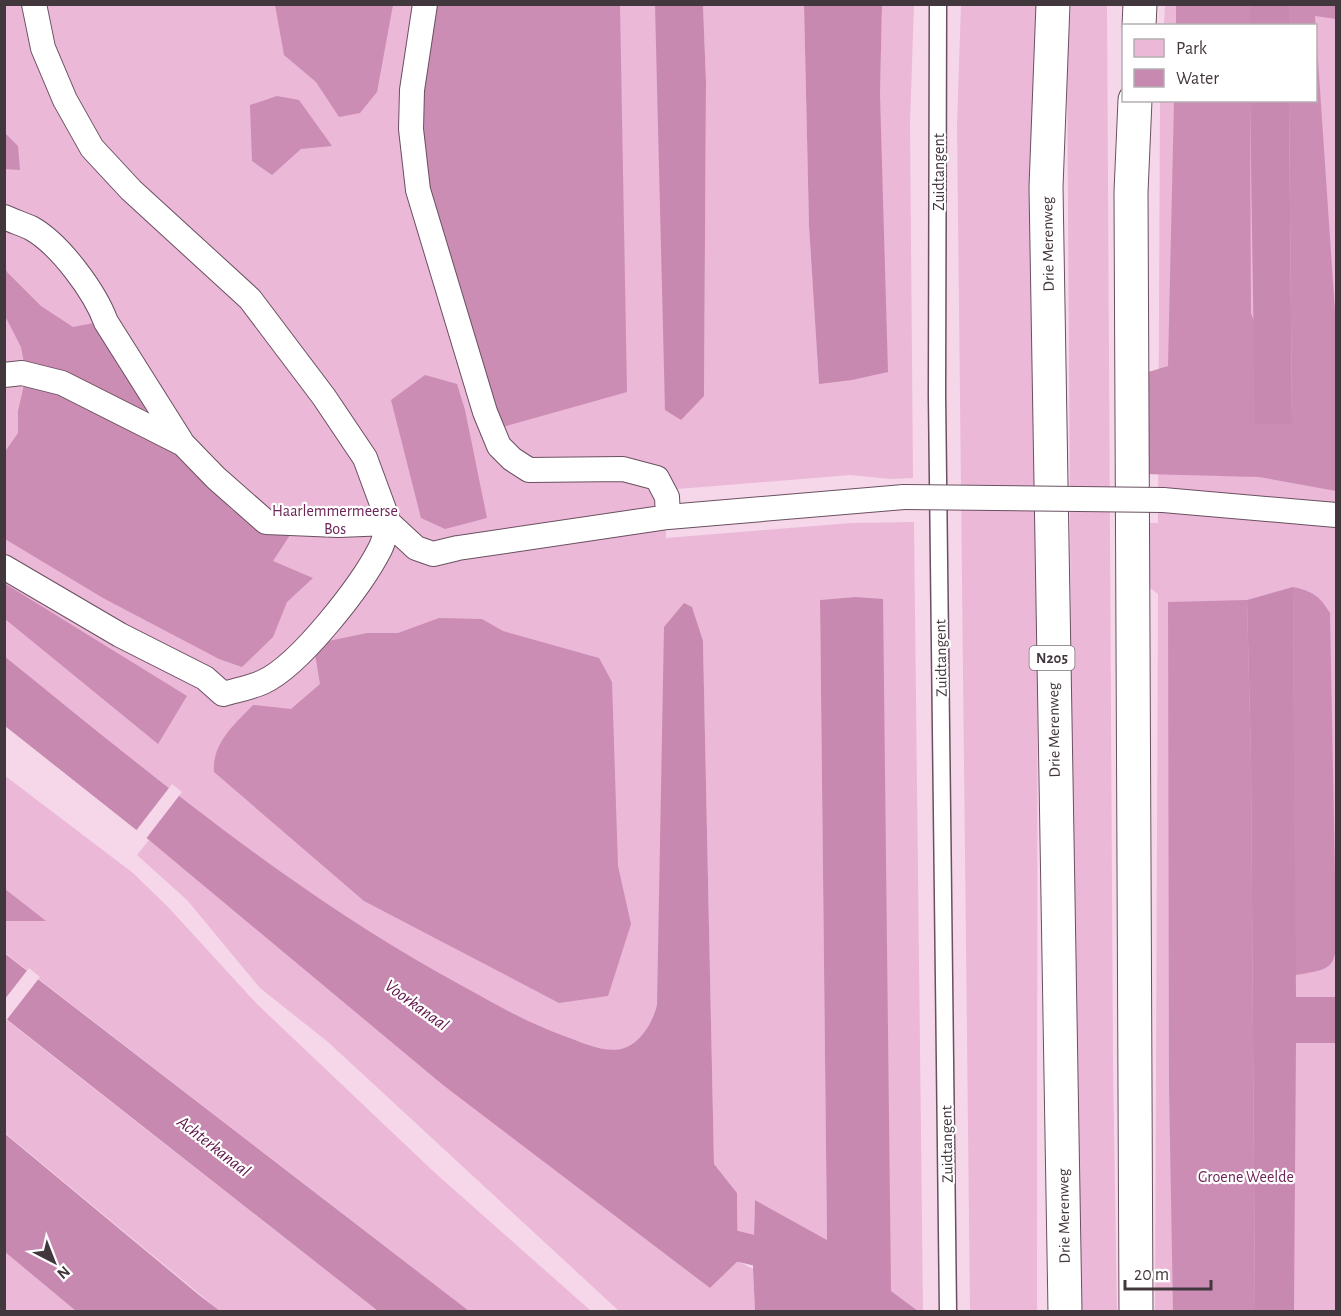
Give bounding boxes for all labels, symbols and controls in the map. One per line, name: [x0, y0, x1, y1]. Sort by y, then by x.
legend: [1122, 24, 1317, 102]
text: Park: [1176, 40, 1208, 58]
text: Water: [1176, 70, 1219, 88]
street label: Zuidtangent: [931, 133, 947, 211]
street label: Drie Merenweg: [1039, 196, 1057, 292]
park label: Haarlemmermeerse Bos: [272, 503, 398, 537]
street label: Zuidtangent: [932, 619, 950, 697]
road number: N205: [1030, 646, 1074, 670]
street label: Drie Merenweg: [1045, 682, 1063, 778]
water label: Voorkanaal: [381, 977, 452, 1035]
street label: Zuidtangent: [938, 1105, 956, 1183]
water label: Achterkanaal: [173, 1112, 253, 1181]
street label: Drie Merenweg: [1055, 1168, 1073, 1264]
park label: Groene Weelde: [1198, 1169, 1294, 1185]
north arrow: [24, 1232, 84, 1292]
scale bar: [1125, 1253, 1210, 1291]
text: N: [54, 1263, 73, 1282]
text: 20 m: [1134, 1266, 1169, 1284]

